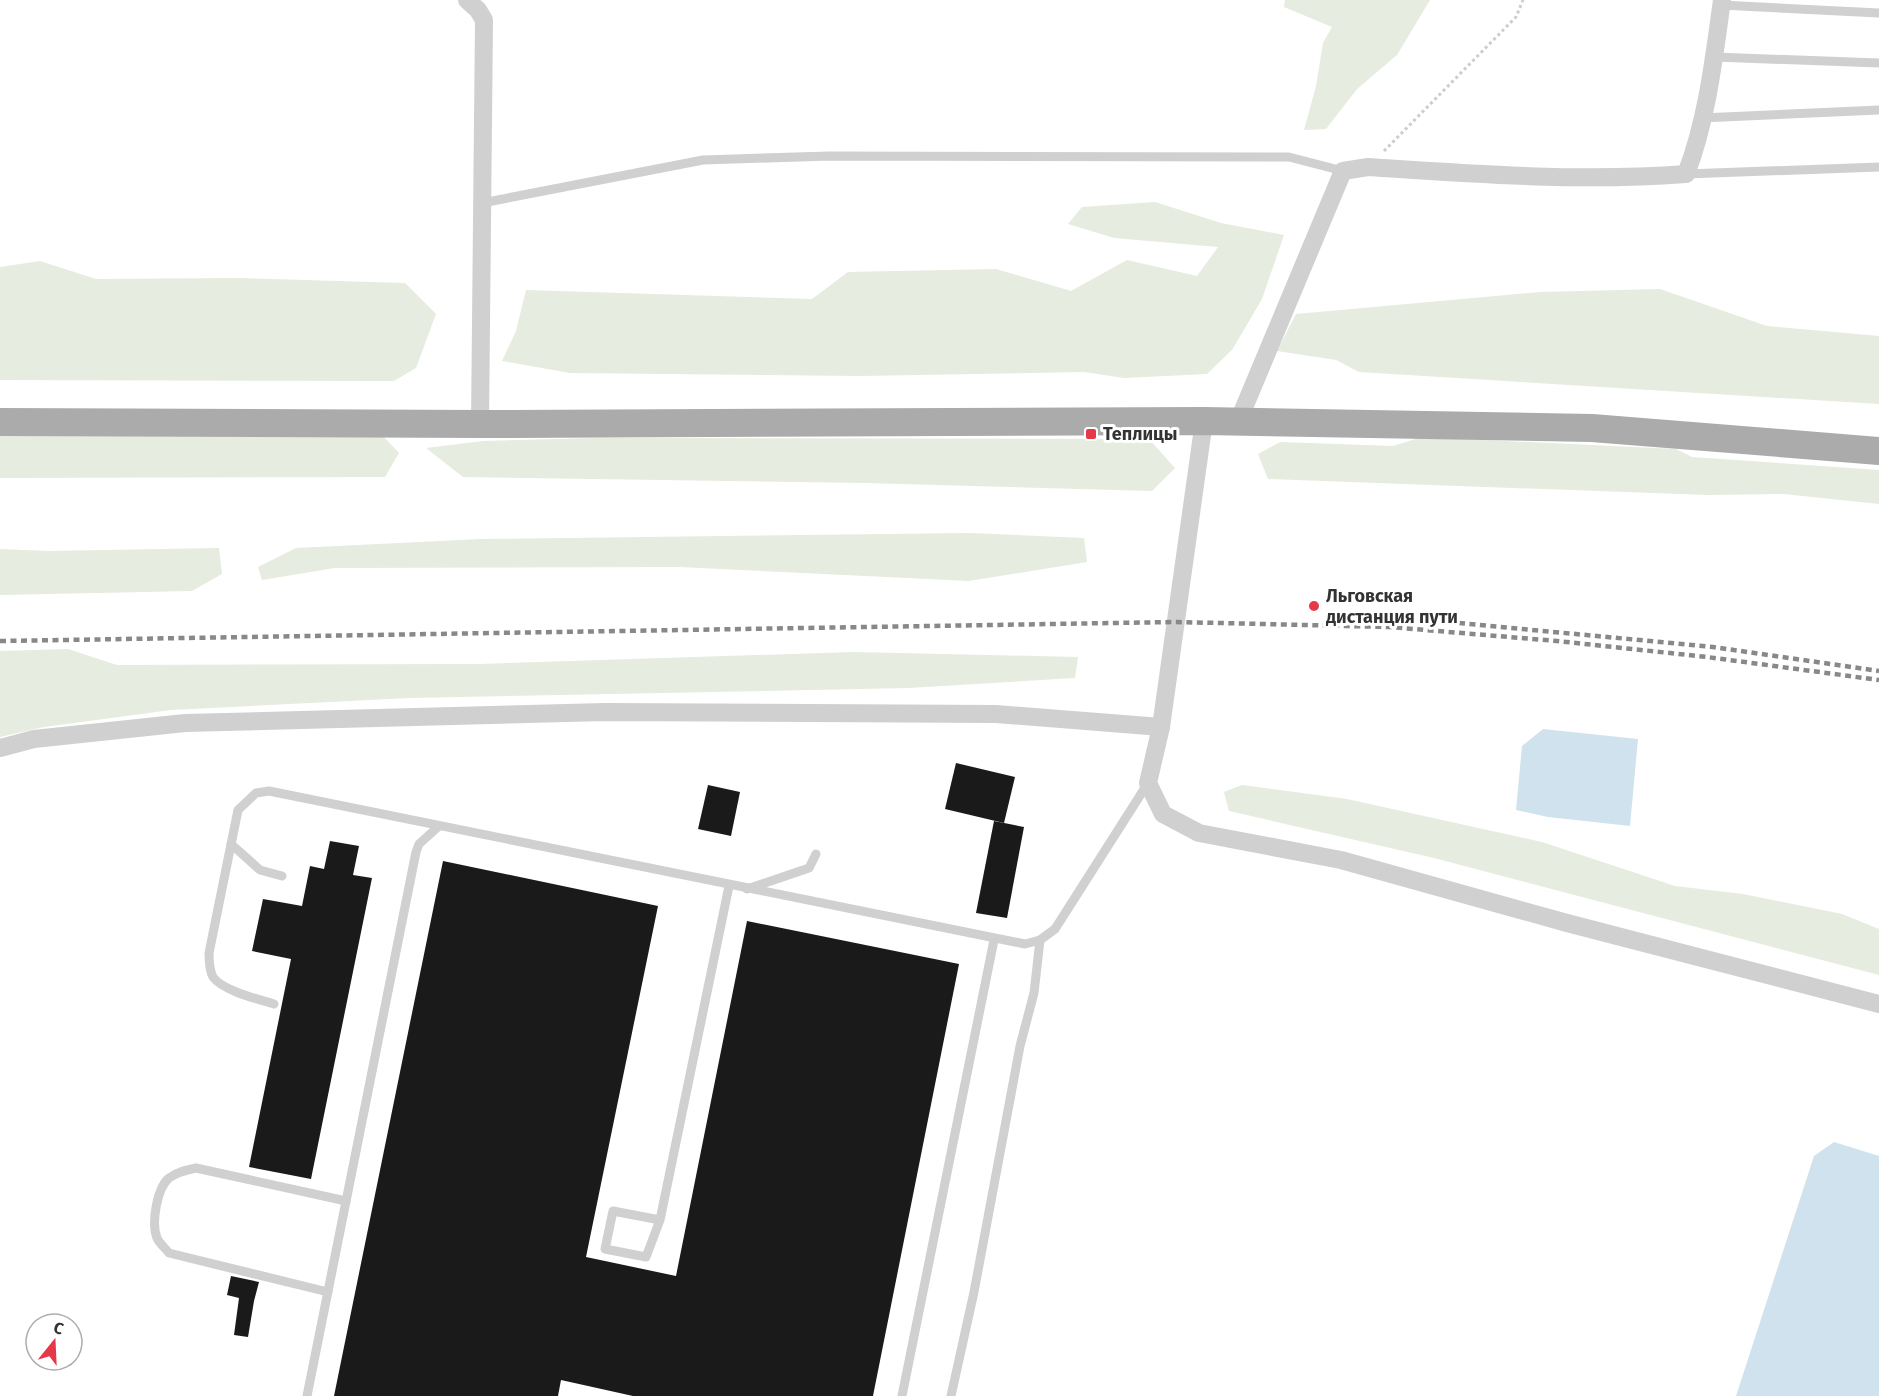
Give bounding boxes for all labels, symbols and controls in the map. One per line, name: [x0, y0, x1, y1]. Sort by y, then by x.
place label: Теплицы: [1103, 423, 1177, 445]
marker: Теплицы: [1084, 427, 1098, 441]
place label: Льговская дистанция пути: [1326, 585, 1458, 628]
marker: Льговская дистанция пути: [1307, 599, 1321, 613]
north arrow: [24, 1312, 84, 1372]
text: С: [51, 1318, 67, 1339]

